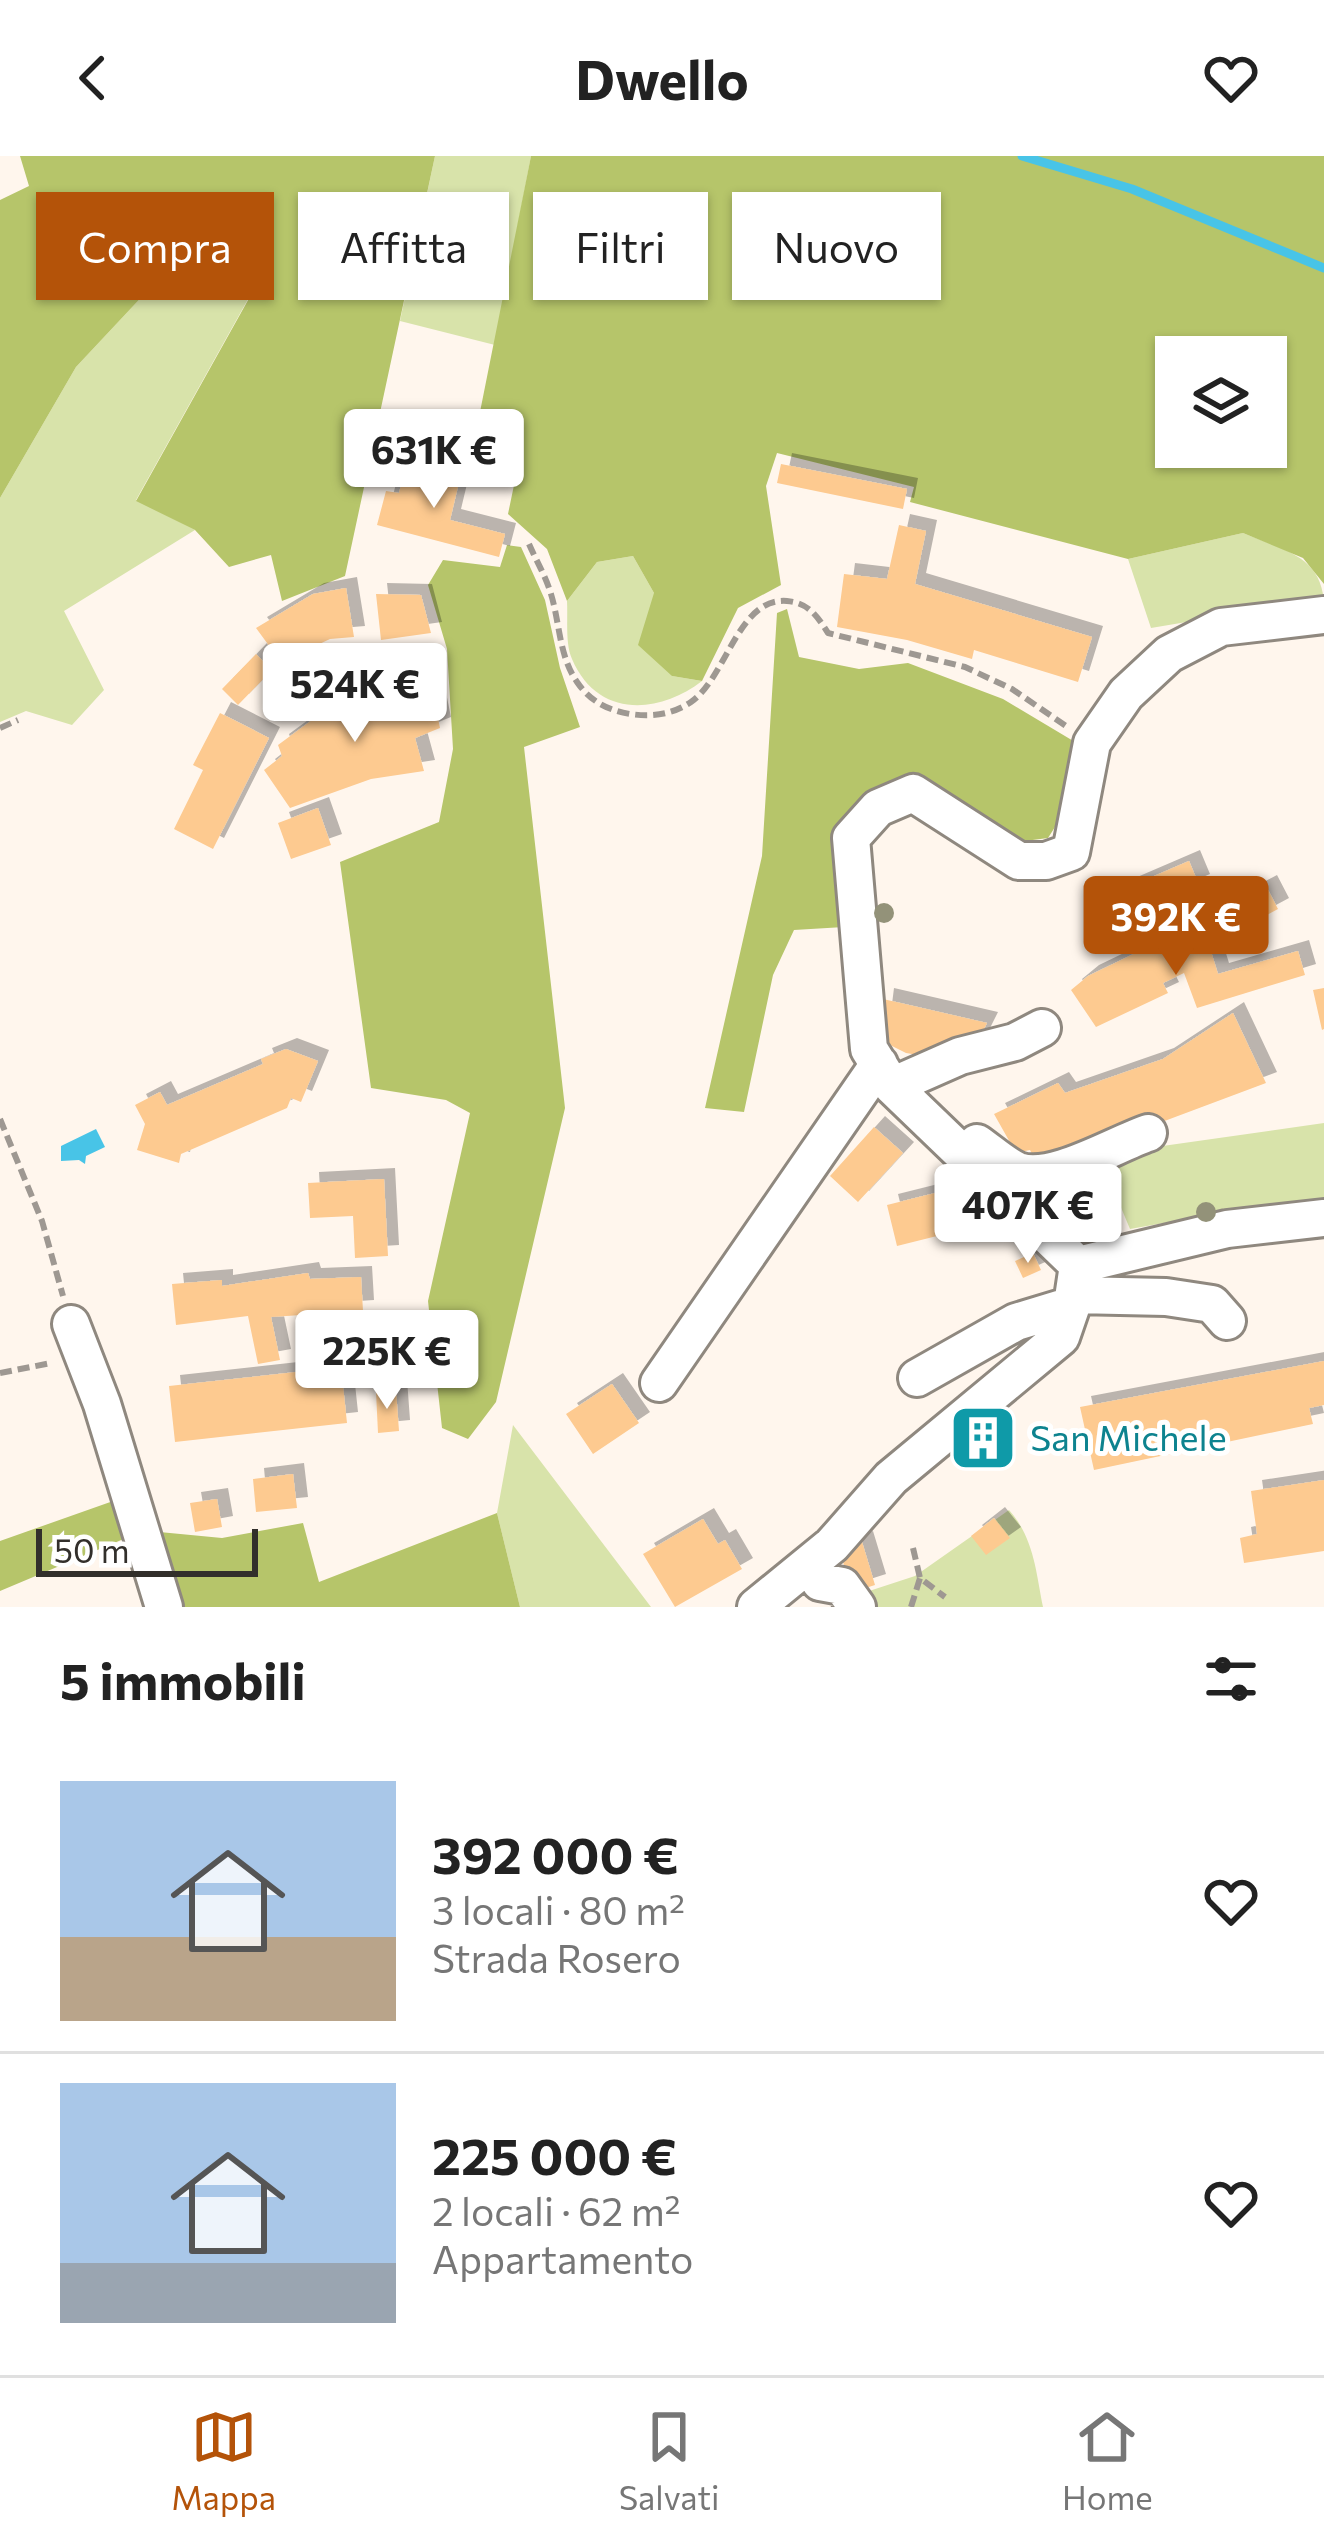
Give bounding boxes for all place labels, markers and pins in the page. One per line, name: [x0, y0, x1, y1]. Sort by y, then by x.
pin: 631K €: [336, 409, 532, 511]
pin: 524K €: [257, 643, 453, 745]
pin: 392K €: [1078, 876, 1274, 978]
pin: 407K €: [930, 1164, 1126, 1266]
pin: 225K €: [289, 1310, 485, 1412]
building icon: San Michele: [948, 1403, 1018, 1473]
place label: San Michele: [1030, 1414, 1227, 1458]

